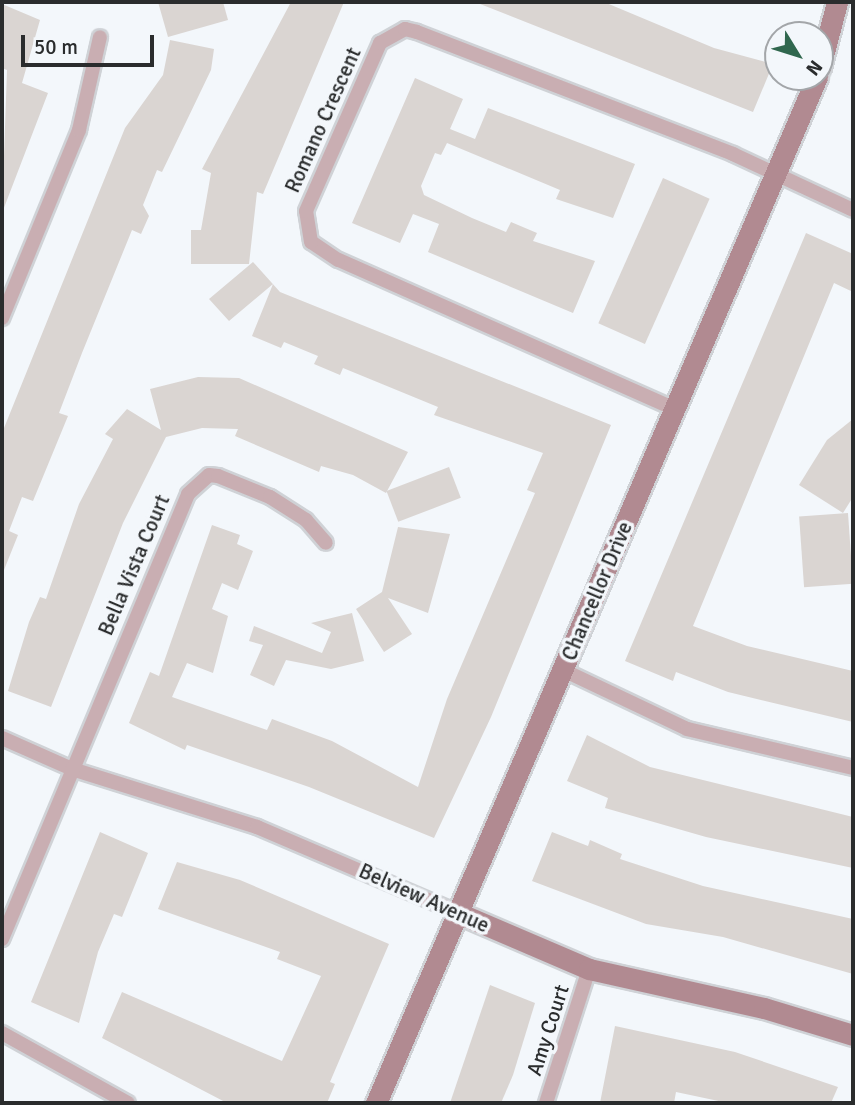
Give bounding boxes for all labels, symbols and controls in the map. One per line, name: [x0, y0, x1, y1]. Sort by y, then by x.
scale bar: [24, 21, 158, 65]
north arrow: [764, 21, 834, 91]
text: 50 m: [34, 34, 78, 60]
street label: Romano Crescent: [280, 43, 366, 197]
text: N: [800, 55, 827, 80]
street label: Bella Vista Court: [93, 491, 175, 639]
street label: Chancellor Drive: [556, 518, 638, 664]
street label: Belview Avenue: [355, 858, 493, 938]
street label: Amy Court: [521, 981, 575, 1079]

